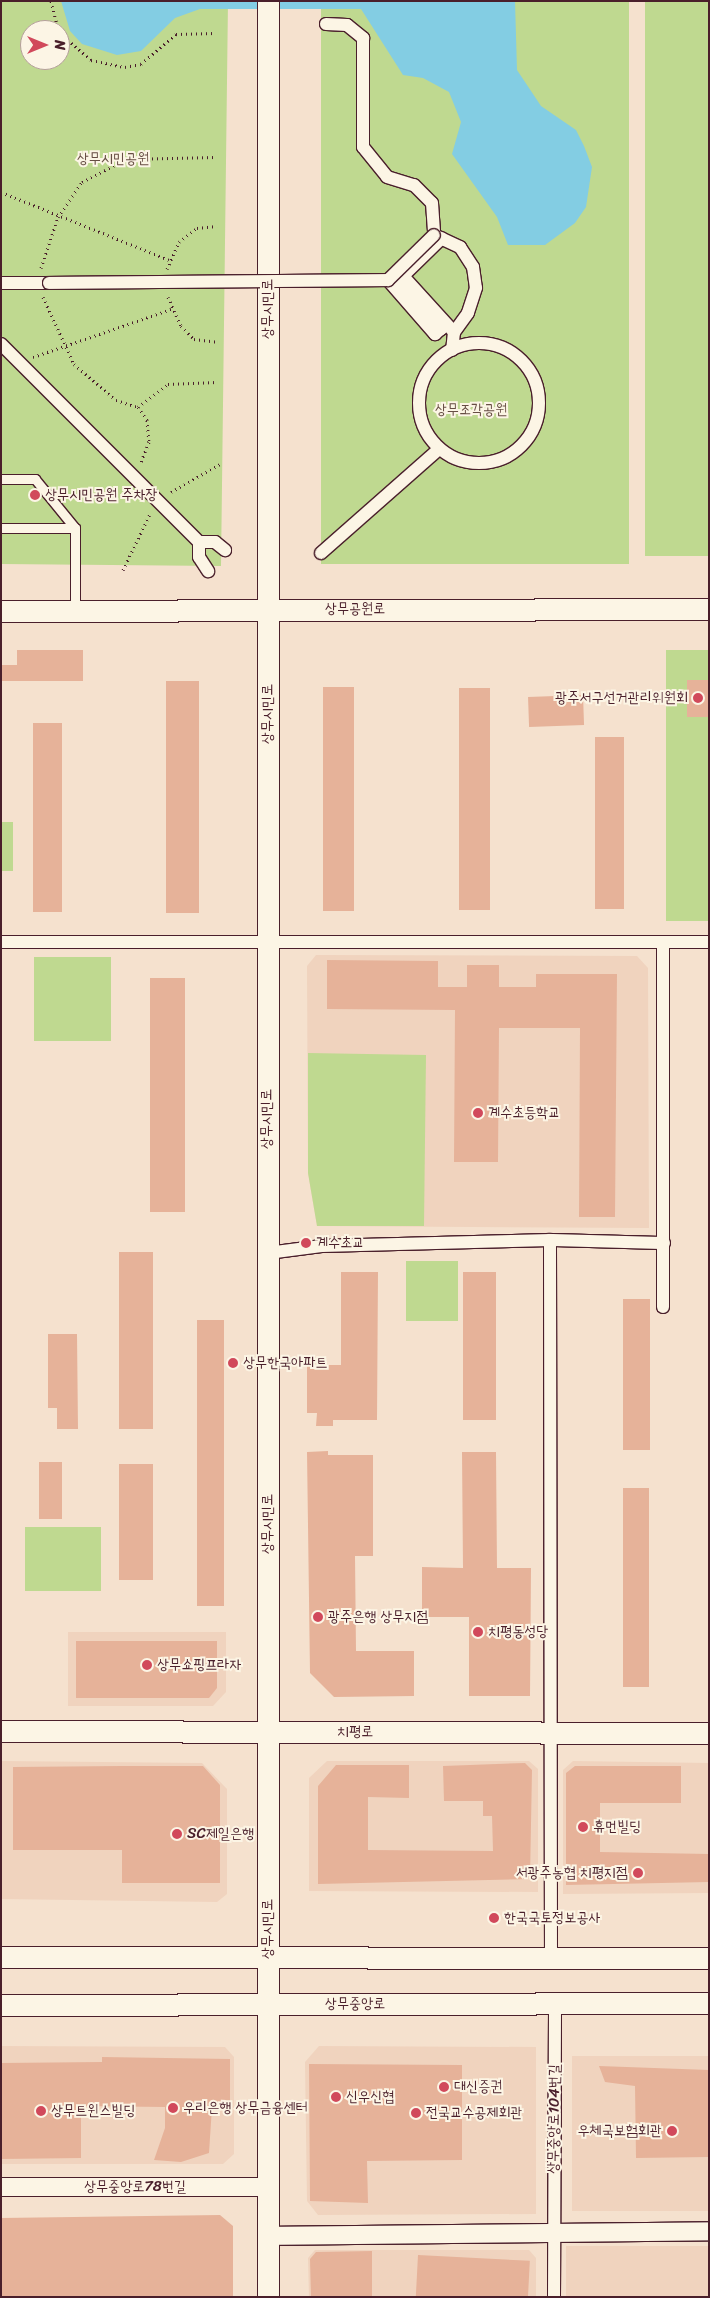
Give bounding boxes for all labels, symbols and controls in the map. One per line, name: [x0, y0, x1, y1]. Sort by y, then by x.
north arrow: [20, 20, 70, 70]
text: N: [47, 40, 72, 50]
park label: 상무시민공원: [77, 150, 149, 168]
street label: 상무시민로: [259, 279, 277, 339]
park label: 상무조각공원: [435, 401, 507, 419]
place label: 상무시민공원 주차장: [45, 486, 158, 504]
marker: 상무시민공원 주차장: [29, 489, 41, 501]
street label: 상무공원로: [325, 600, 385, 618]
street label: 상무시민로: [259, 684, 277, 744]
place label: 광주서구선거관리위원회: [555, 689, 688, 707]
marker: 광주서구선거관리위원회: [692, 692, 704, 704]
street label: 상무시민로: [258, 1089, 276, 1149]
place label: 계수초등학교: [488, 1104, 560, 1122]
marker: 계수초등학교: [472, 1107, 484, 1119]
place label: 계수초교: [316, 1234, 364, 1252]
marker: 계수초교: [300, 1237, 312, 1249]
place label: 상무한국아파트: [243, 1354, 327, 1372]
marker: 상무한국아파트: [227, 1357, 239, 1369]
street label: 상무시민로: [259, 1494, 277, 1554]
place label: 광주은행 상무지점: [328, 1608, 428, 1626]
marker: 광주은행 상무지점: [312, 1611, 324, 1623]
place label: 치평동성당: [488, 1623, 548, 1641]
marker: 치평동성당: [472, 1626, 484, 1638]
place label: 상무쇼핑프라자: [157, 1656, 241, 1674]
marker: 상무쇼핑프라자: [141, 1659, 153, 1671]
street label: 치평로: [337, 1723, 373, 1741]
place label: 휴먼빌딩: [593, 1818, 641, 1836]
marker: 휴먼빌딩: [577, 1821, 589, 1833]
place label: SC제일은행: [187, 1825, 254, 1843]
marker: SC제일은행: [171, 1828, 183, 1840]
place label: 서광주농협 치평지점: [515, 1864, 628, 1882]
marker: 서광주농협 치평지점: [632, 1867, 644, 1879]
street label: 상무시민로: [259, 1899, 277, 1959]
place label: 한국국토정보공사: [504, 1909, 601, 1927]
marker: 한국국토정보공사: [488, 1912, 500, 1924]
street label: 상무중앙로: [325, 1995, 385, 2013]
street label: 상무중앙로104번길: [544, 2064, 564, 2174]
place label: 대신증권: [454, 2078, 502, 2096]
marker: 대신증권: [438, 2081, 450, 2093]
place label: 신우신협: [346, 2088, 394, 2106]
marker: 신우신협: [330, 2091, 342, 2103]
place label: 우리은행 상무금융센터: [183, 2099, 308, 2117]
place label: 상무트윈스빌딩: [51, 2102, 135, 2120]
marker: 우리은행 상무금융센터: [167, 2102, 179, 2114]
place label: 전국교수공제회관: [426, 2104, 523, 2122]
marker: 상무트윈스빌딩: [35, 2105, 47, 2117]
marker: 전국교수공제회관: [410, 2107, 422, 2119]
place label: 우체국보험회관: [578, 2122, 662, 2140]
marker: 우체국보험회관: [666, 2125, 678, 2137]
street label: 상무중앙로78번길: [84, 2178, 186, 2196]

